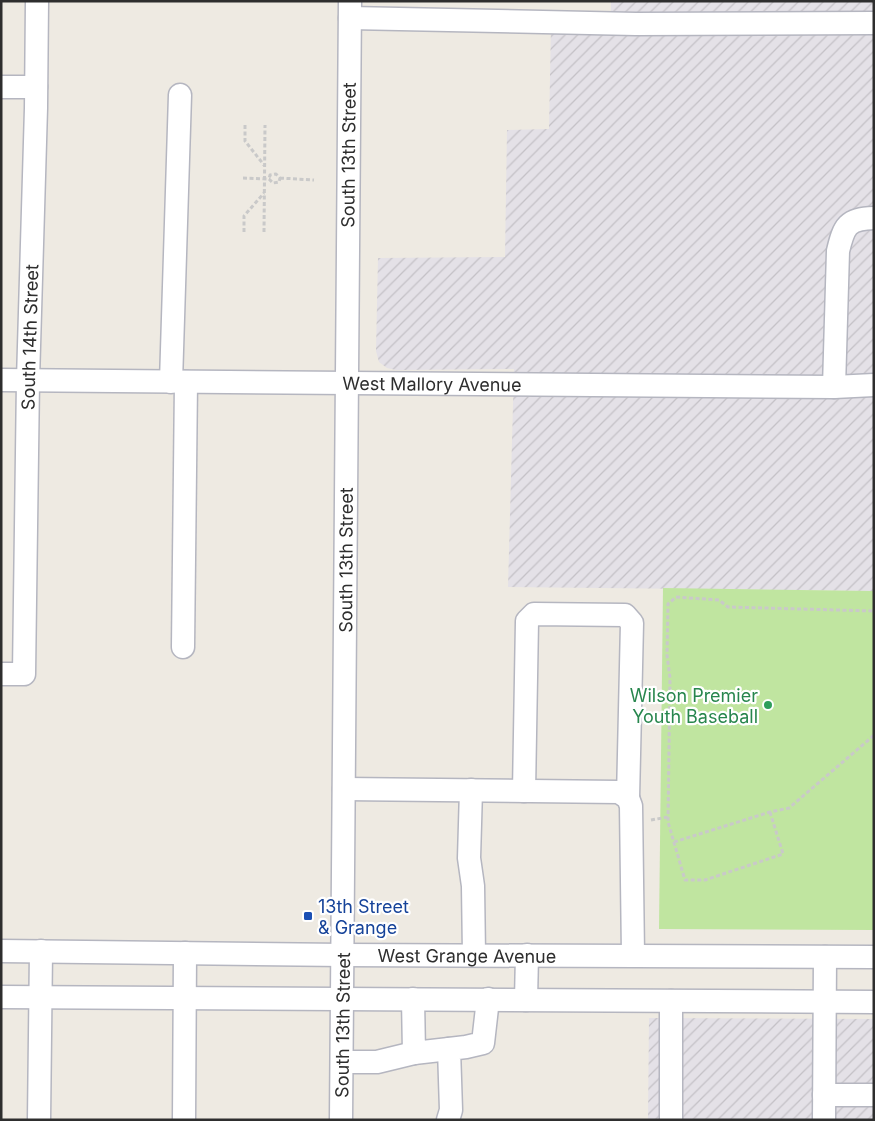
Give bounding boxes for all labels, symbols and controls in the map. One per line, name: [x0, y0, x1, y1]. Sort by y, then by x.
street label: South 13th Street: [337, 82, 359, 228]
street label: South 14th Street: [17, 264, 42, 410]
street label: West Mallory Avenue: [342, 372, 522, 395]
street label: South 13th Street: [335, 487, 356, 633]
place label: Wilson Premier Youth Baseball: [630, 685, 758, 727]
marker: Wilson Premier Youth Baseball: [762, 699, 774, 711]
place label: 13th Street & Grange: [318, 896, 409, 938]
marker: 13th Street & Grange: [302, 910, 314, 922]
street label: West Grange Avenue: [378, 945, 556, 966]
street label: South 13th Street: [331, 952, 354, 1098]

